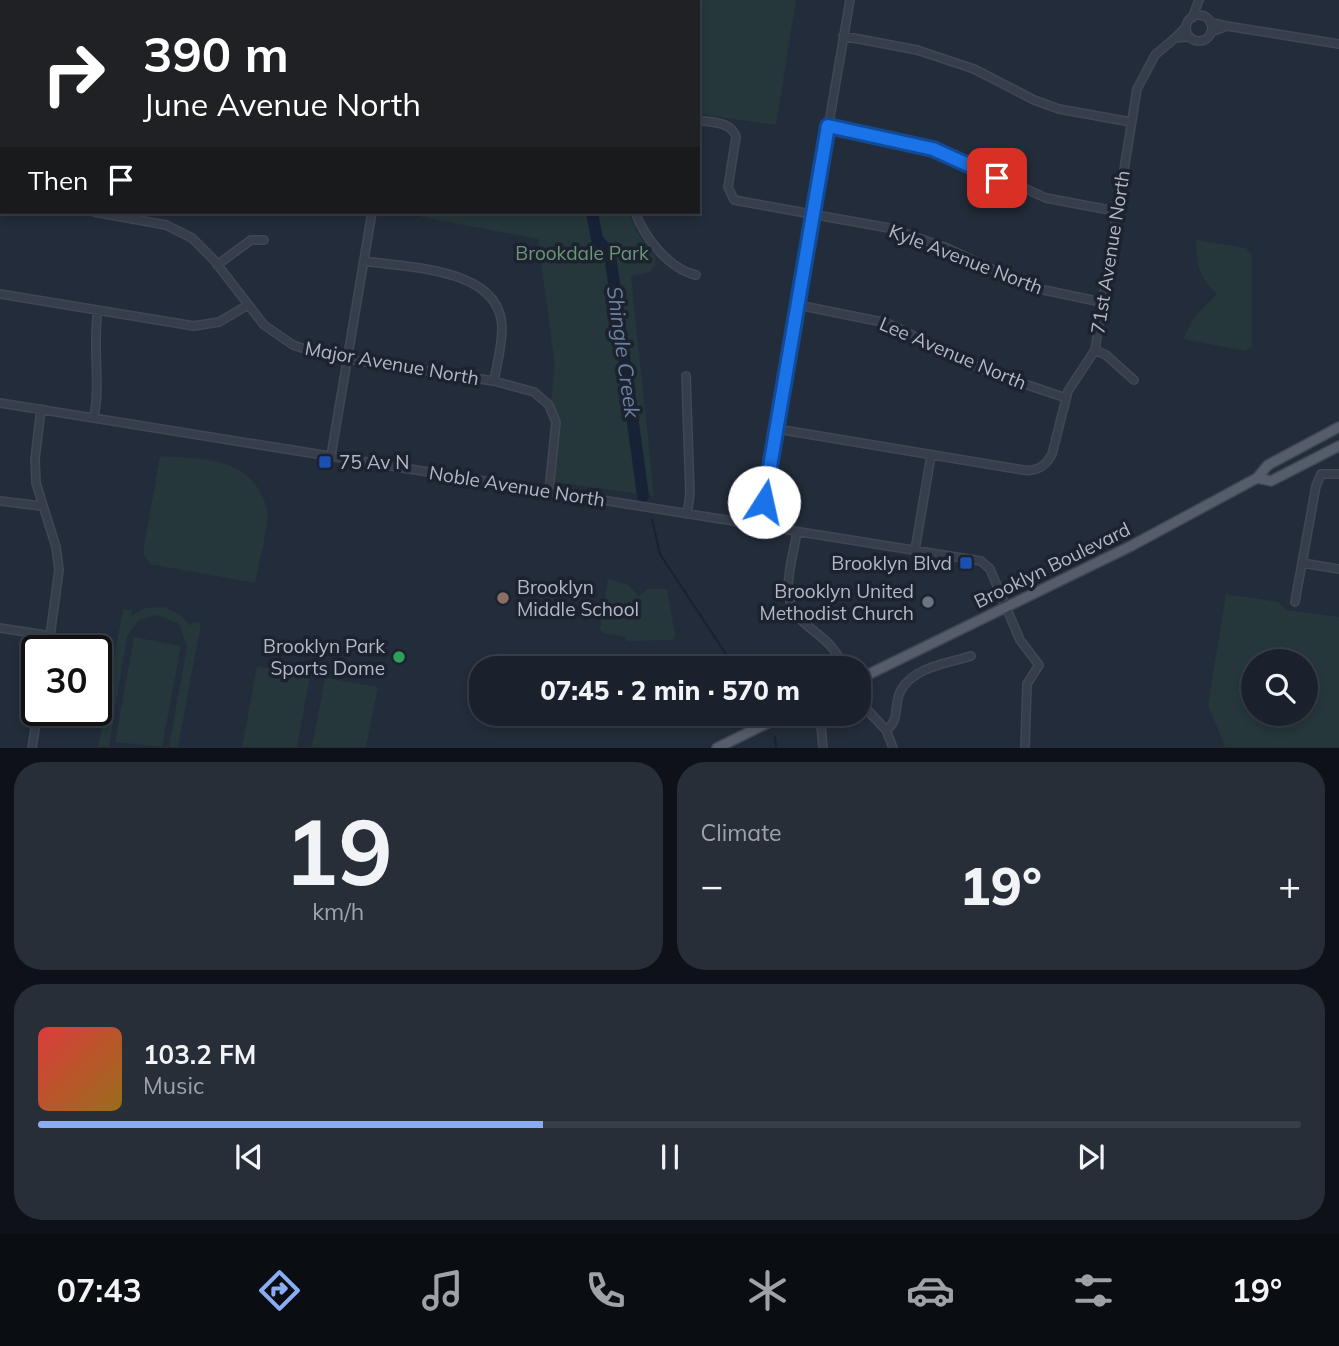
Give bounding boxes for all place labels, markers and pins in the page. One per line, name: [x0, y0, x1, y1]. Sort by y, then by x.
pin: [967, 148, 1027, 208]
place label: 75 Av N: [339, 450, 409, 474]
marker: 75 Av N: [317, 454, 333, 470]
place label: Brooklyn Blvd: [831, 551, 952, 575]
marker: Brooklyn Blvd: [958, 555, 974, 571]
place label: Brooklyn Middle School: [517, 575, 639, 621]
place label: Brooklyn United Methodist Church: [759, 579, 914, 625]
marker: Brooklyn Middle School: [495, 590, 511, 606]
marker: Brooklyn United Methodist Church: [920, 594, 936, 610]
place label: Brooklyn Park Sports Dome: [263, 634, 385, 680]
marker: Brooklyn Park Sports Dome: [391, 649, 407, 665]

